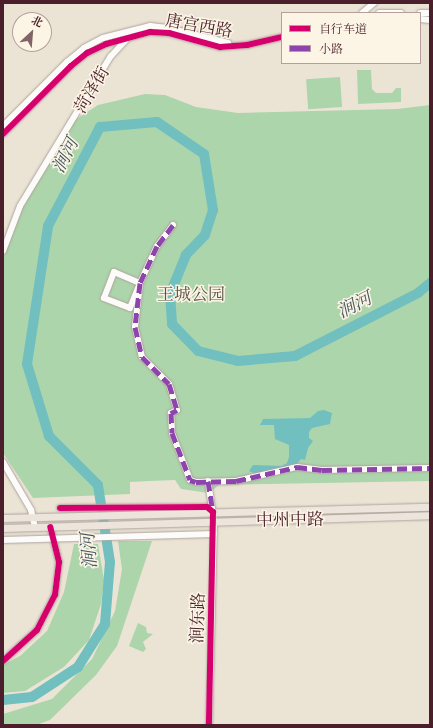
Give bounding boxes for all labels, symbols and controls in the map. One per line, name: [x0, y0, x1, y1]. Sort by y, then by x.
street label: 唐宫西路: [164, 10, 234, 42]
north arrow: [12, 12, 52, 52]
legend: [281, 12, 421, 64]
text: 北: [29, 13, 45, 31]
text: 自行车道: [319, 21, 367, 37]
text: 小路: [319, 41, 343, 57]
street label: 菏泽街: [70, 63, 114, 117]
water label: 涧河: [48, 135, 84, 177]
park label: 王城公园: [157, 285, 225, 305]
water label: 涧河: [334, 288, 376, 324]
street label: 中州中路: [256, 509, 324, 531]
water label: 涧河: [78, 532, 102, 570]
street label: 涧东路: [187, 592, 209, 644]

